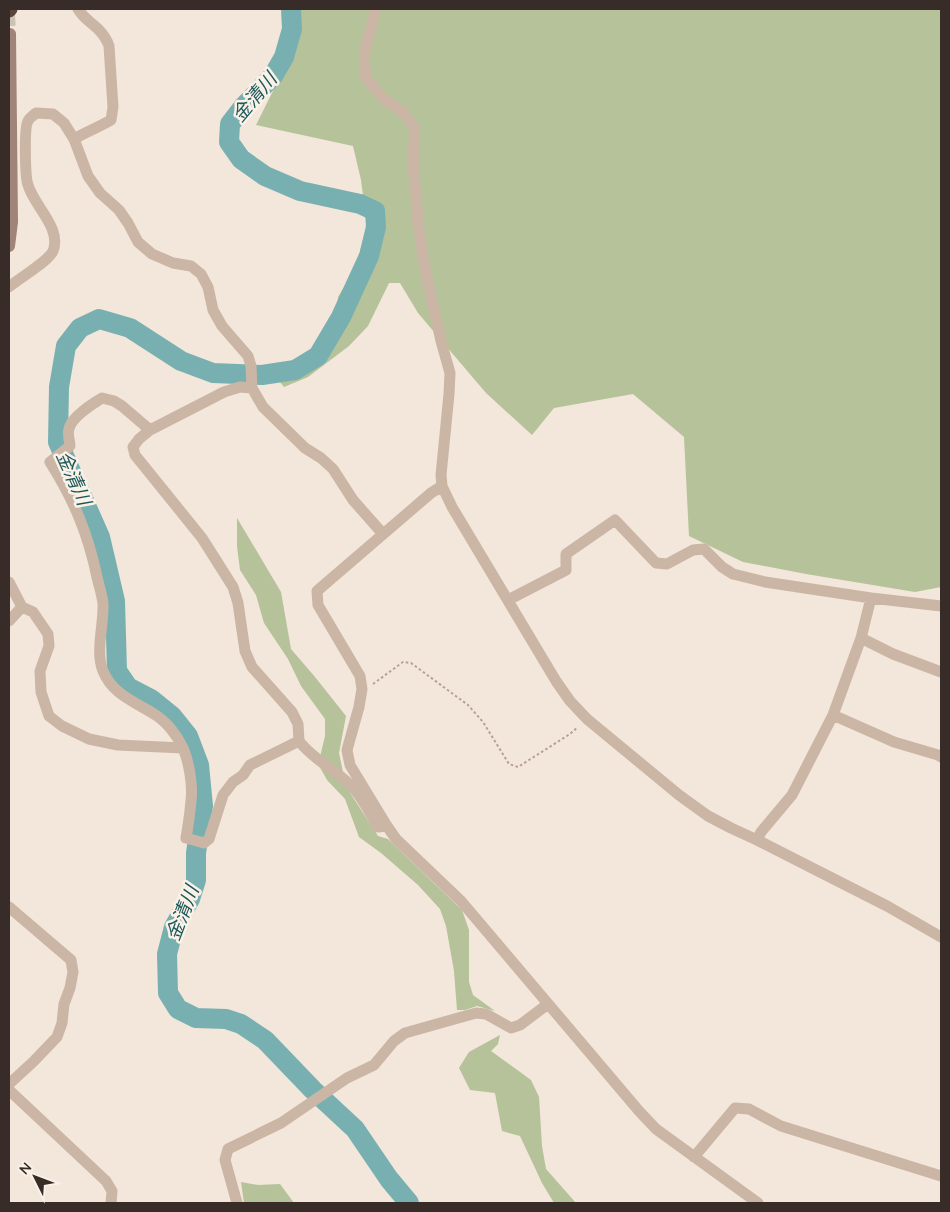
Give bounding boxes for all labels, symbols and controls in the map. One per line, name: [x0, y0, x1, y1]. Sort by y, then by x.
water label: 金清川: [226, 66, 283, 127]
water label: 金清川: [51, 447, 97, 511]
water label: 金清川: [161, 880, 204, 944]
north arrow: [10, 1152, 60, 1202]
text: N: [15, 1158, 35, 1178]

